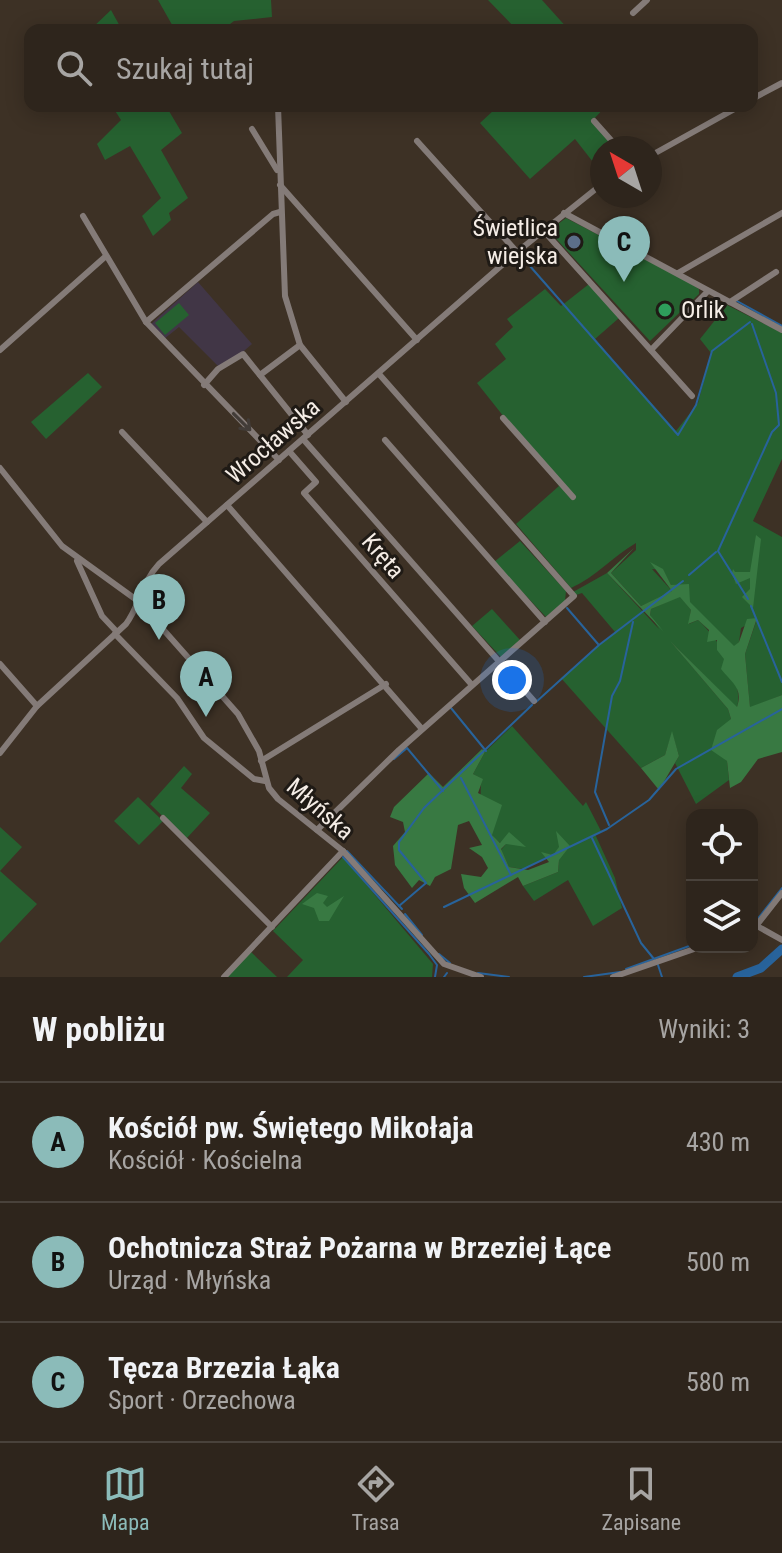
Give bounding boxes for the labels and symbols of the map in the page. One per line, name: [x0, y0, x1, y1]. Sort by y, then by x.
north arrow: [590, 136, 662, 208]
place label: Świetlica wiejska: [473, 214, 558, 270]
pin: C: [598, 216, 650, 282]
marker: Świetlica wiejska: [565, 233, 583, 251]
place label: Orlik: [681, 296, 725, 324]
marker: Orlik: [656, 301, 674, 319]
street label: Wrocławska: [221, 393, 325, 489]
one-way arrow: [232, 413, 252, 432]
street label: Kręta: [356, 528, 410, 584]
pin: B: [133, 574, 185, 640]
pin: A: [180, 651, 232, 717]
your location: [492, 660, 532, 700]
street label: Młyńska: [281, 773, 359, 845]

